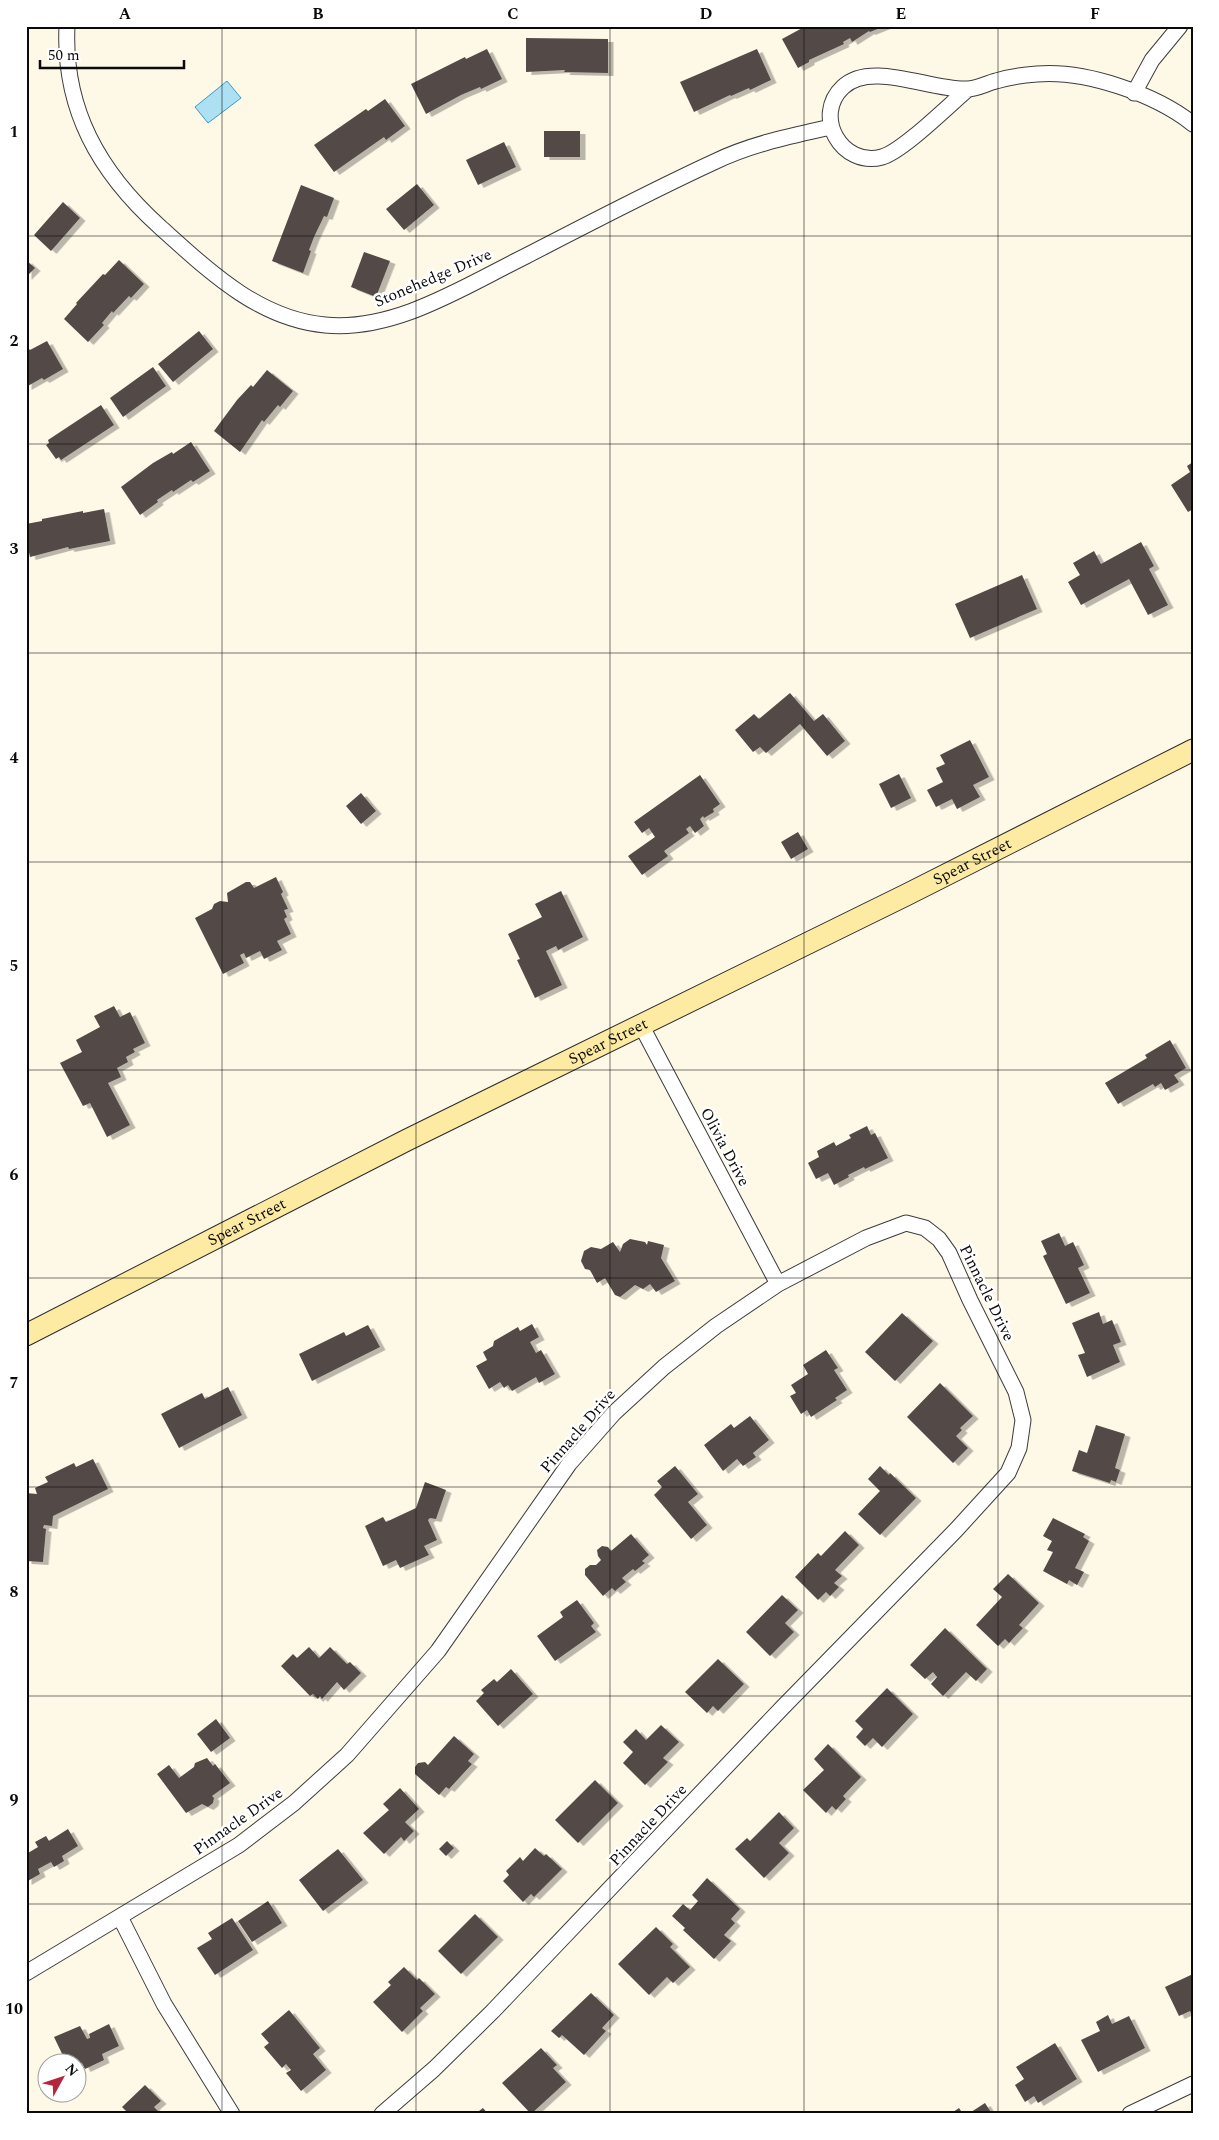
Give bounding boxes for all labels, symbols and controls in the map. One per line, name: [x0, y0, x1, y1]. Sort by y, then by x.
text: A: [119, 2, 132, 26]
text: B: [312, 2, 324, 26]
text: C: [507, 2, 519, 26]
text: D: [700, 2, 713, 26]
text: E: [896, 2, 906, 26]
text: F: [1090, 2, 1100, 26]
scale bar: [40, 38, 184, 70]
text: 50 m: [48, 44, 80, 67]
text: 1: [10, 120, 18, 144]
street label: Stonehedge Drive: [371, 242, 495, 314]
text: 2: [10, 329, 19, 353]
text: 3: [10, 537, 19, 561]
text: 4: [10, 746, 19, 770]
street label: Spear Street: [928, 831, 1016, 892]
text: 5: [10, 954, 18, 978]
street label: Spear Street: [564, 1011, 652, 1071]
street label: Olivia Drive: [694, 1103, 756, 1191]
text: 6: [10, 1163, 19, 1187]
street label: Spear Street: [203, 1192, 291, 1252]
street label: Pinnacle Drive: [953, 1241, 1021, 1345]
text: 7: [10, 1371, 19, 1395]
street label: Pinnacle Drive: [535, 1384, 621, 1478]
text: 8: [10, 1580, 19, 1604]
street label: Pinnacle Drive: [603, 1778, 693, 1872]
street label: Pinnacle Drive: [188, 1781, 288, 1861]
text: 9: [10, 1788, 19, 1812]
text: 10: [5, 1997, 23, 2021]
north arrow: [38, 2052, 88, 2102]
text: N: [60, 2059, 83, 2081]

